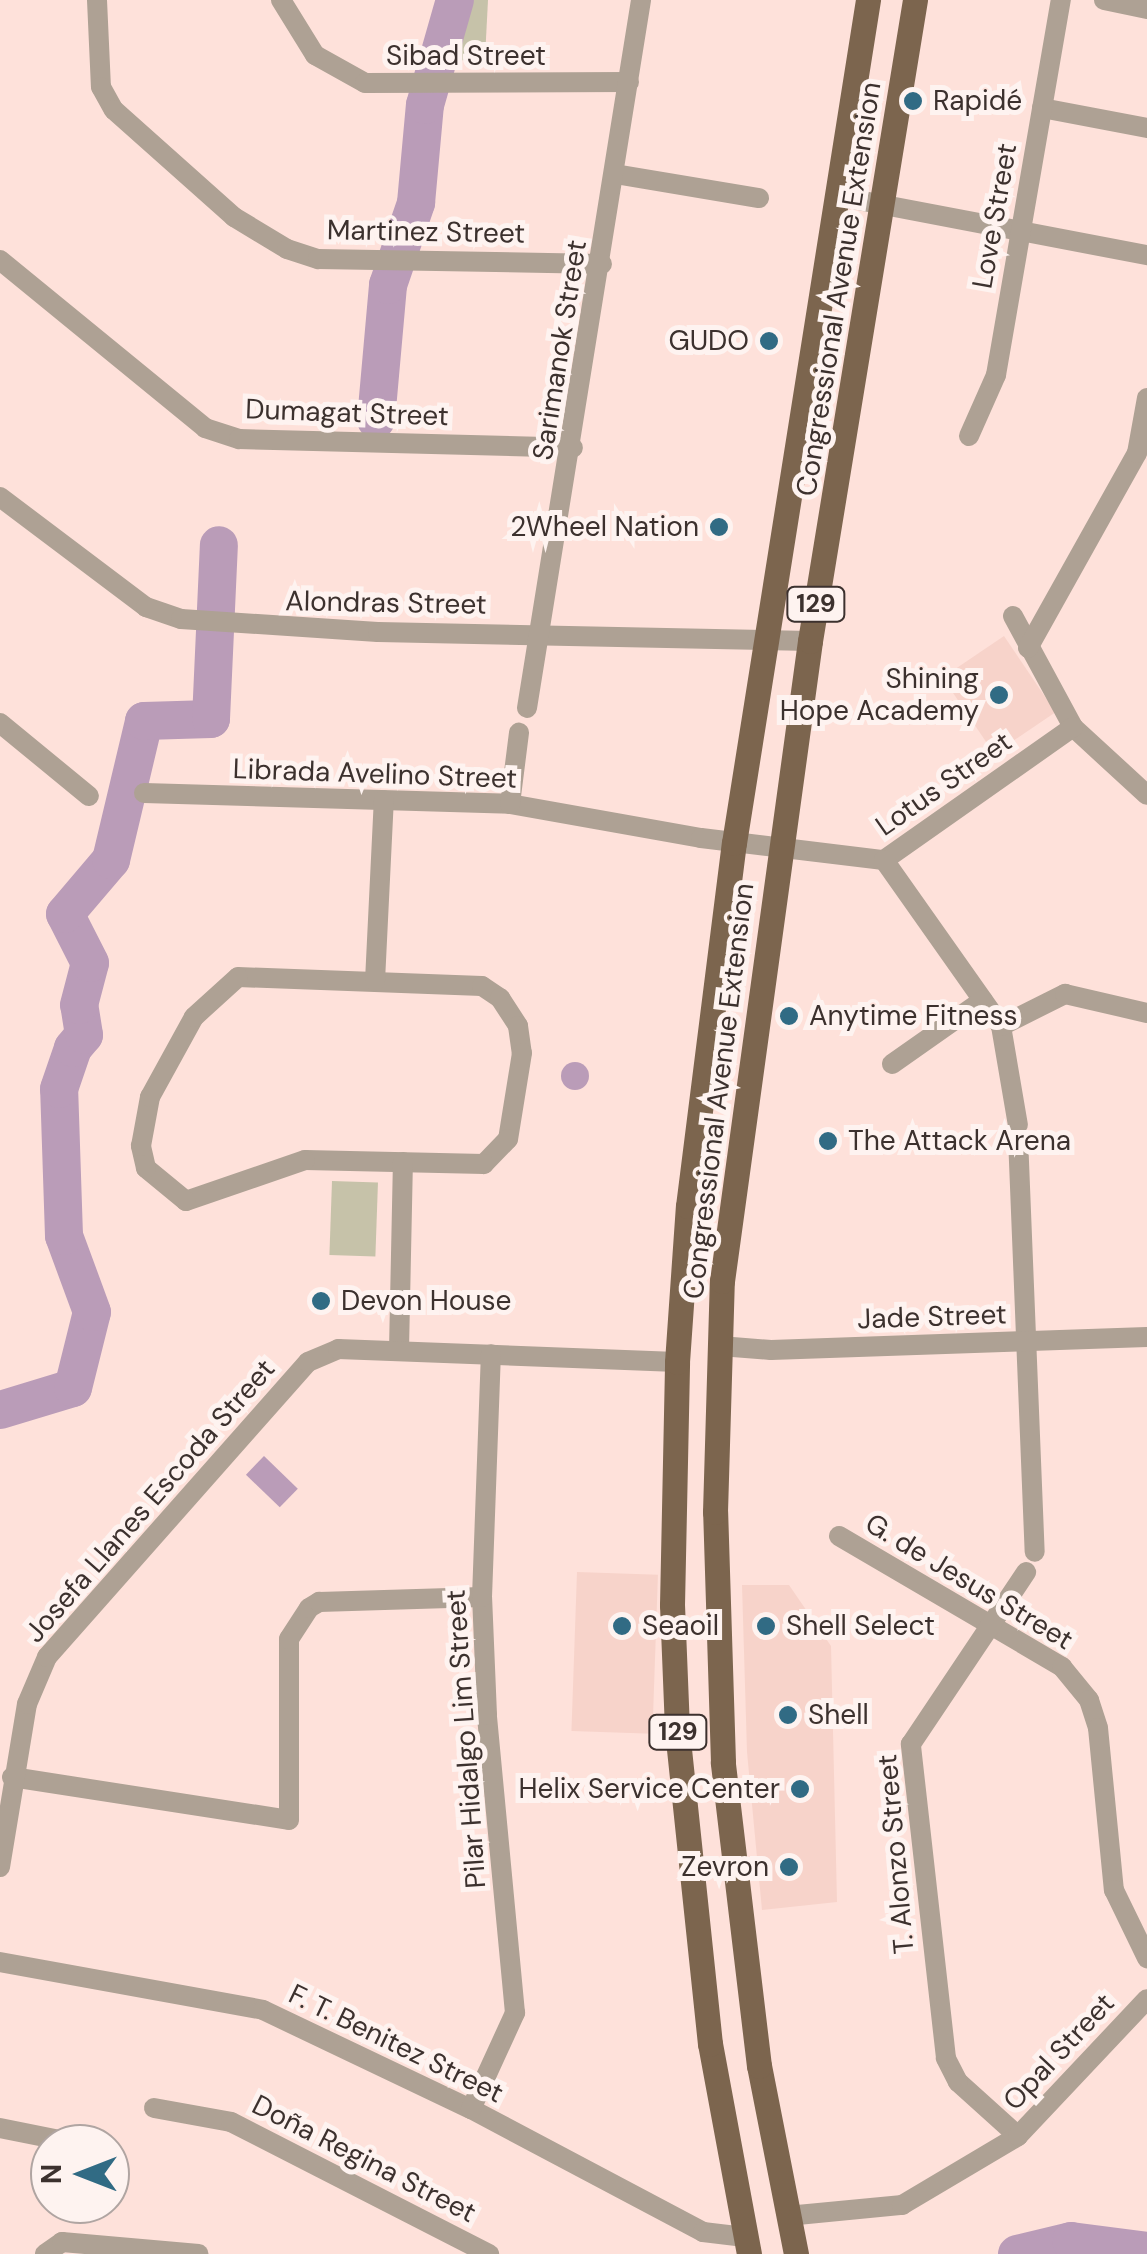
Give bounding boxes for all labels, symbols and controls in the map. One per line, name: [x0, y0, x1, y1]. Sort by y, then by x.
street label: Sibad Street: [386, 39, 546, 73]
street label: Congressional Avenue Extension: [790, 80, 888, 498]
place label: Rapidé: [933, 84, 1022, 118]
marker: Rapidé: [902, 90, 924, 112]
street label: Love Street: [966, 141, 1024, 291]
street label: Martinez Street: [327, 213, 525, 251]
street label: Sarimanok Street: [526, 238, 594, 462]
place label: GUDO: [669, 324, 749, 358]
marker: GUDO: [758, 330, 780, 352]
street label: Dumagat Street: [245, 393, 449, 433]
place label: 2Wheel Nation: [510, 510, 699, 544]
marker: 2Wheel Nation: [708, 516, 730, 538]
street label: Alondras Street: [285, 584, 487, 622]
road number: 129: [786, 584, 846, 624]
place label: Shining Hope Academy: [780, 662, 979, 728]
marker: Shining Hope Academy: [988, 684, 1010, 706]
street label: Lotus Street: [870, 725, 1018, 843]
street label: Librada Avelino Street: [232, 752, 518, 796]
street label: Congressional Avenue Extension: [677, 881, 761, 1301]
place label: Anytime Fitness: [809, 999, 1018, 1033]
marker: Anytime Fitness: [778, 1005, 800, 1027]
place label: The Attack Arena: [848, 1124, 1071, 1158]
marker: The Attack Arena: [817, 1130, 839, 1152]
place label: Devon House: [341, 1284, 511, 1318]
marker: Devon House: [310, 1290, 332, 1312]
street label: Jade Street: [857, 1298, 1007, 1336]
street label: Josefa Llanes Escoda Street: [18, 1353, 282, 1649]
street label: G. de Jesus Street: [859, 1507, 1079, 1657]
street label: Pilar Hidalgo Lim Street: [439, 1588, 493, 1890]
place label: Seaoil: [642, 1609, 719, 1643]
place label: Shell Select: [786, 1609, 935, 1643]
marker: Seaoil: [611, 1615, 633, 1637]
marker: Shell Select: [755, 1615, 777, 1637]
place label: Shell: [808, 1698, 869, 1732]
marker: Shell: [777, 1704, 799, 1726]
road number: 129: [648, 1712, 708, 1752]
street label: T. Alonzo Street: [871, 1753, 921, 1955]
place label: Helix Service Center: [518, 1772, 780, 1806]
marker: Helix Service Center: [789, 1778, 811, 1800]
place label: Zevron: [681, 1850, 769, 1884]
marker: Zevron: [778, 1856, 800, 1878]
street label: F. T. Benitez Street: [283, 1978, 509, 2110]
street label: Opal Street: [996, 1987, 1122, 2117]
street label: Doña Regina Street: [246, 2088, 482, 2230]
north arrow: [30, 2124, 130, 2224]
text: N: [33, 2164, 70, 2184]

